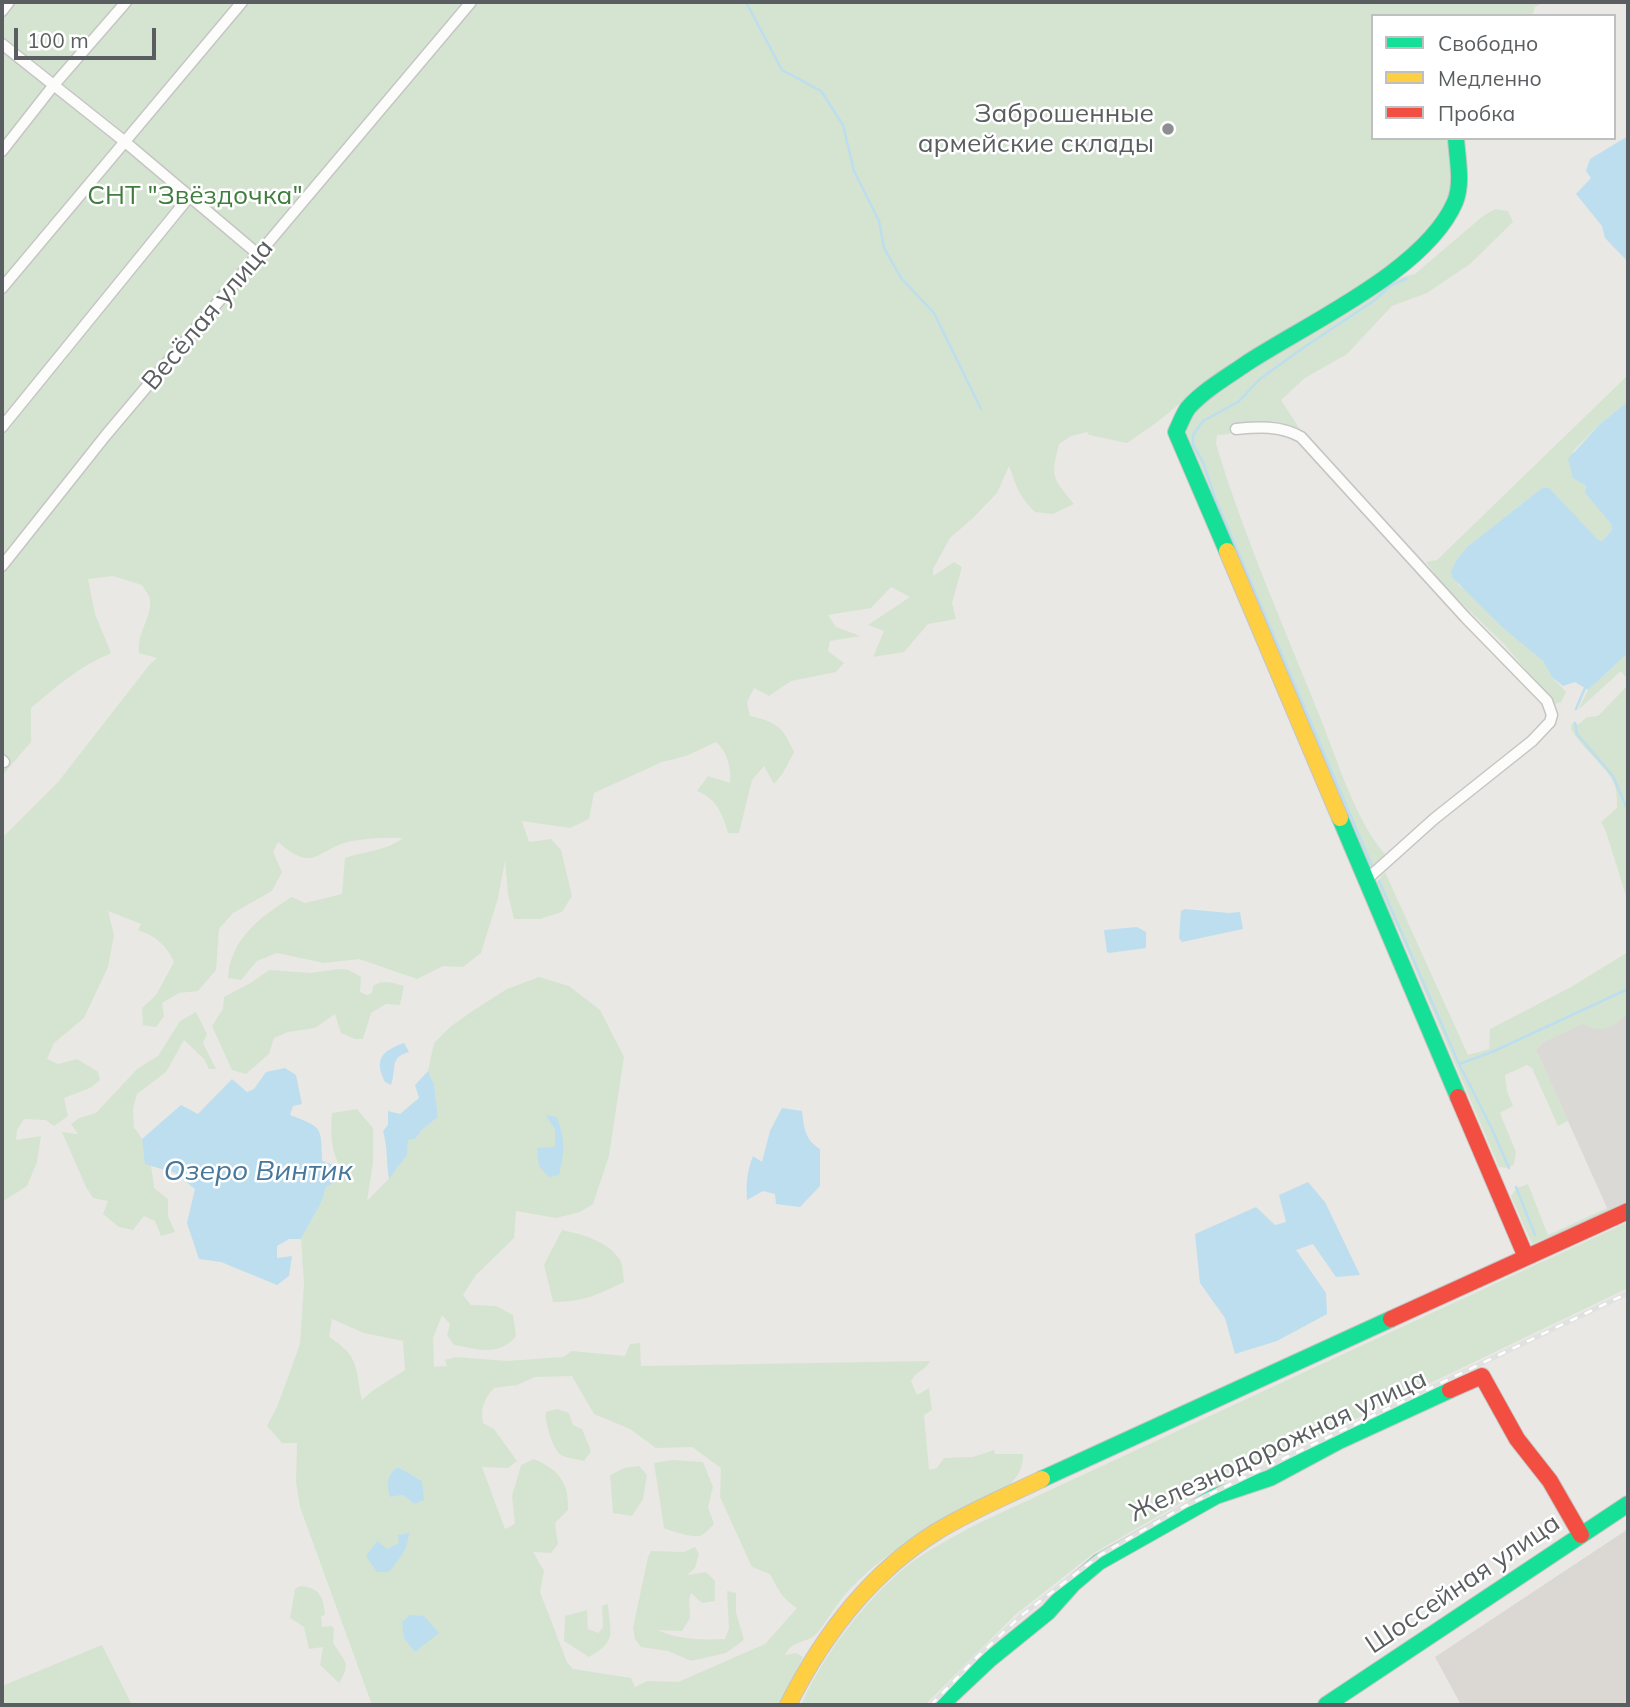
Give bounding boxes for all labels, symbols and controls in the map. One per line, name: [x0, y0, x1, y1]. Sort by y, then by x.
scale bar: [18, 14, 159, 58]
legend: [1371, 14, 1616, 140]
text: 100 m: [27, 27, 89, 53]
text: Свободно: [1438, 30, 1538, 56]
text: Медленно: [1438, 65, 1542, 91]
place label: Заброшенные армейские склады: [918, 98, 1154, 160]
text: Пробка: [1438, 100, 1515, 126]
marker: Заброшенные армейские склады: [1160, 121, 1176, 137]
park label: СНТ "Звёздочка": [87, 180, 303, 212]
street label: Весёлая улица: [136, 233, 280, 397]
water label: Озеро Винтик: [164, 1155, 352, 1189]
street label: Железнодорожная улица: [1124, 1363, 1432, 1529]
street label: Шоссейная улица: [1360, 1507, 1566, 1661]

